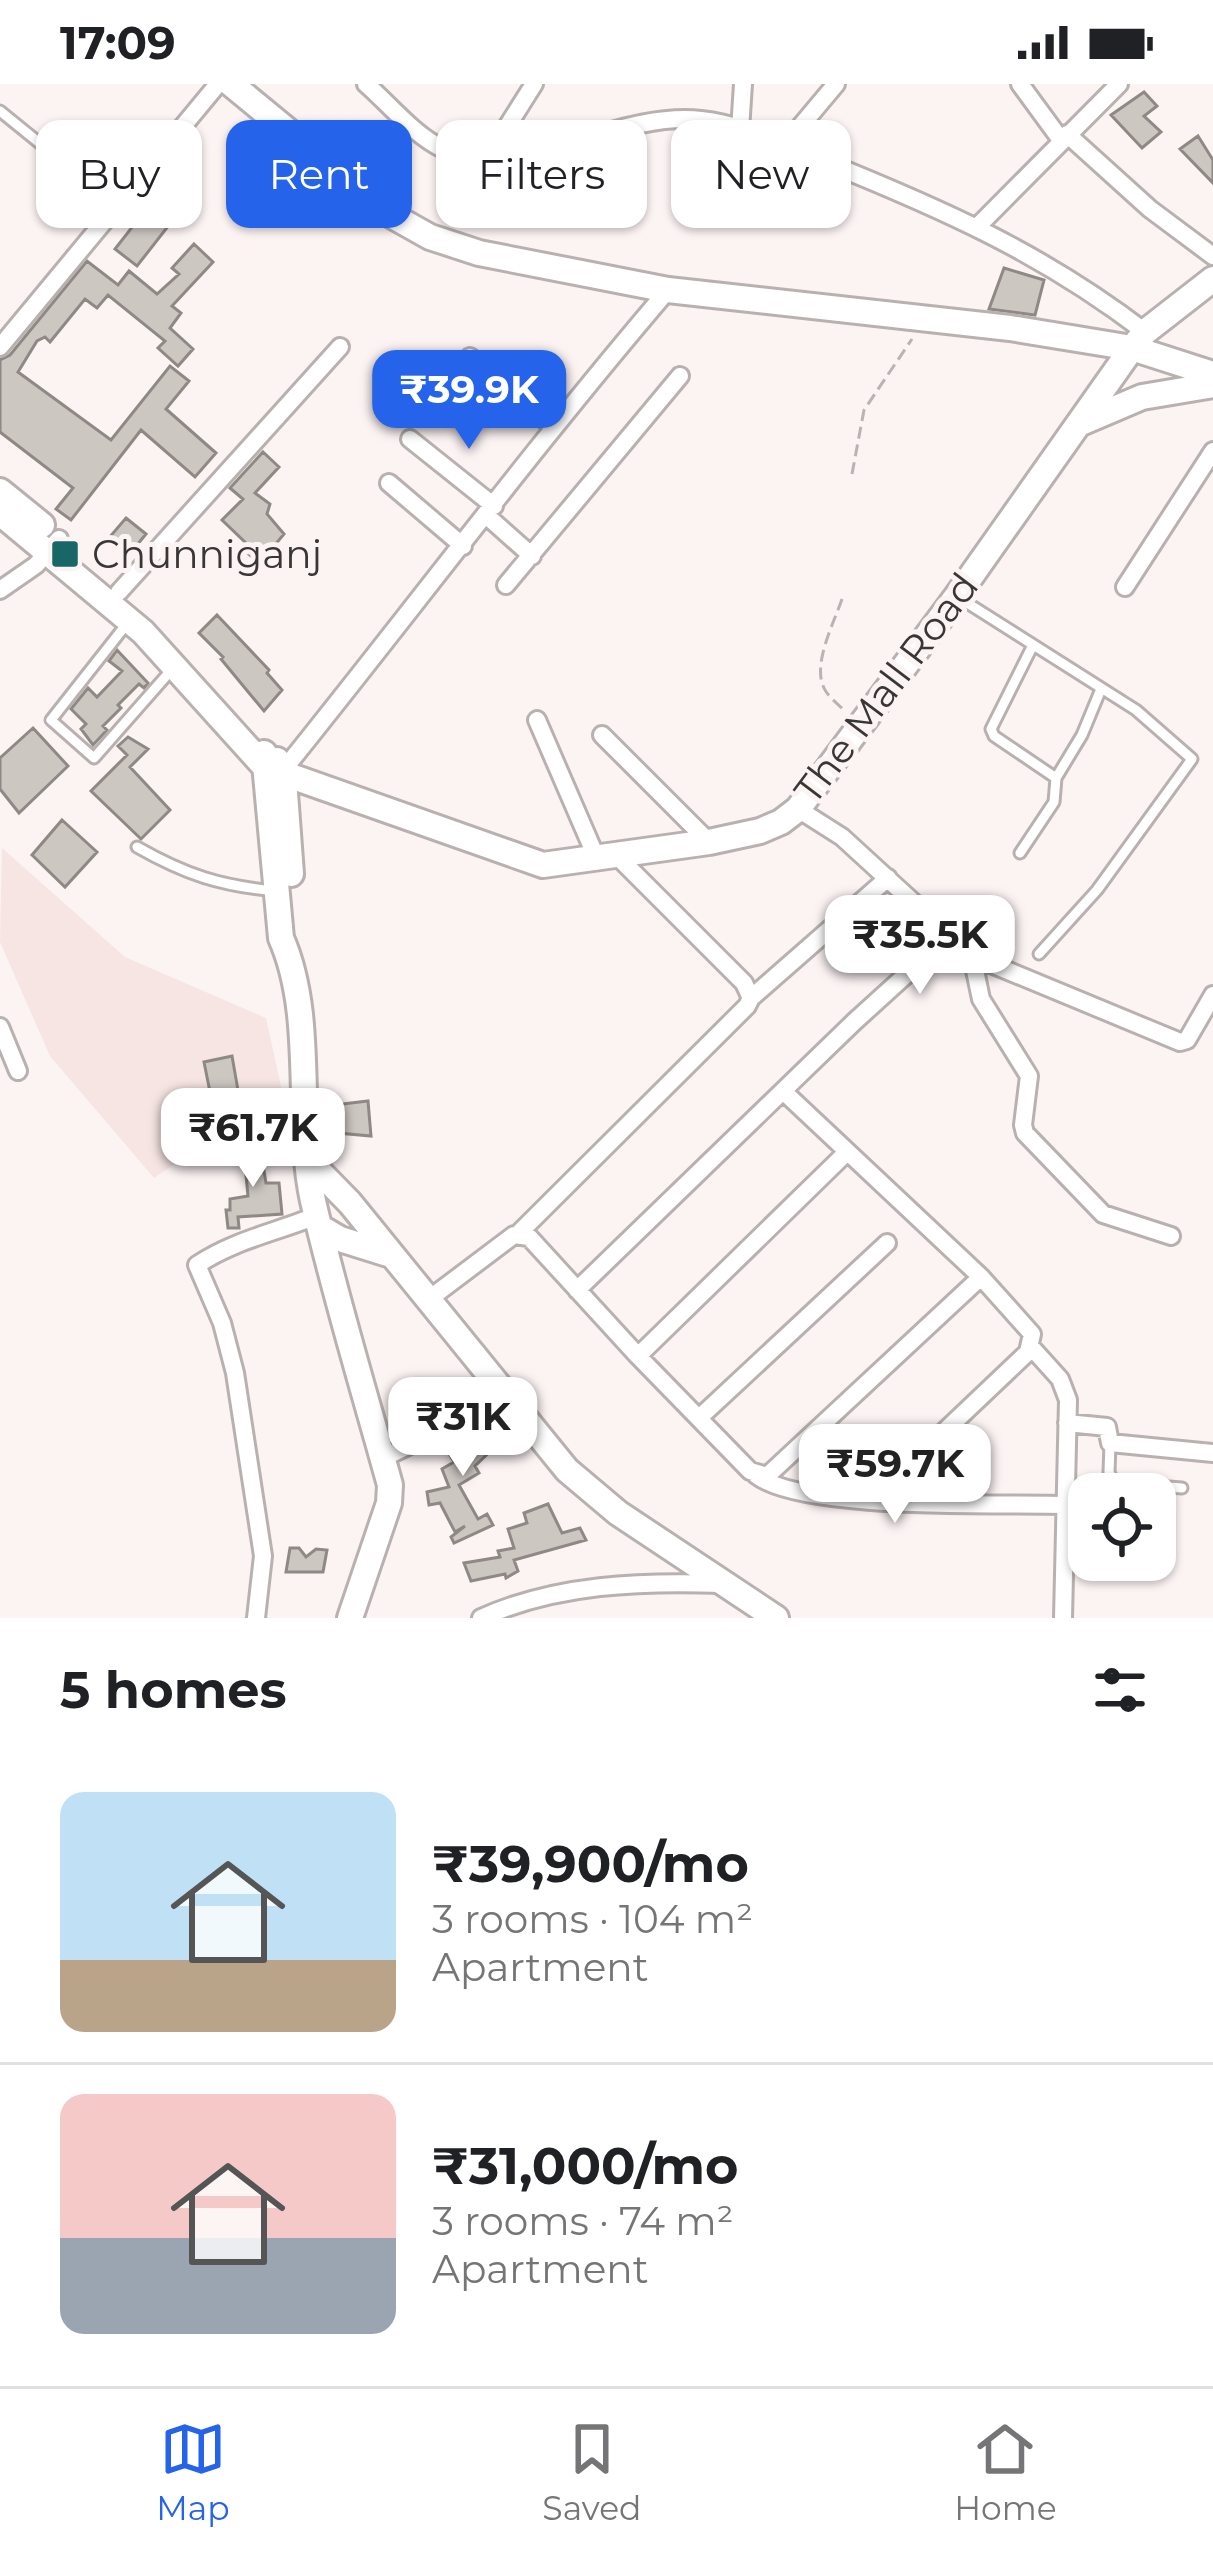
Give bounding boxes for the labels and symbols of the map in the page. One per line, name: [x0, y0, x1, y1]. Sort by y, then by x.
pin: ₹39.9K: [371, 350, 567, 452]
place label: Chunniganj: [92, 530, 322, 578]
marker: Chunniganj: [49, 538, 81, 570]
street label: The Mall Road: [784, 563, 988, 813]
pin: ₹35.5K: [822, 895, 1018, 997]
pin: ₹61.7K: [155, 1088, 351, 1190]
pin: ₹31K: [392, 1377, 534, 1479]
pin: ₹59.7K: [797, 1424, 993, 1526]

